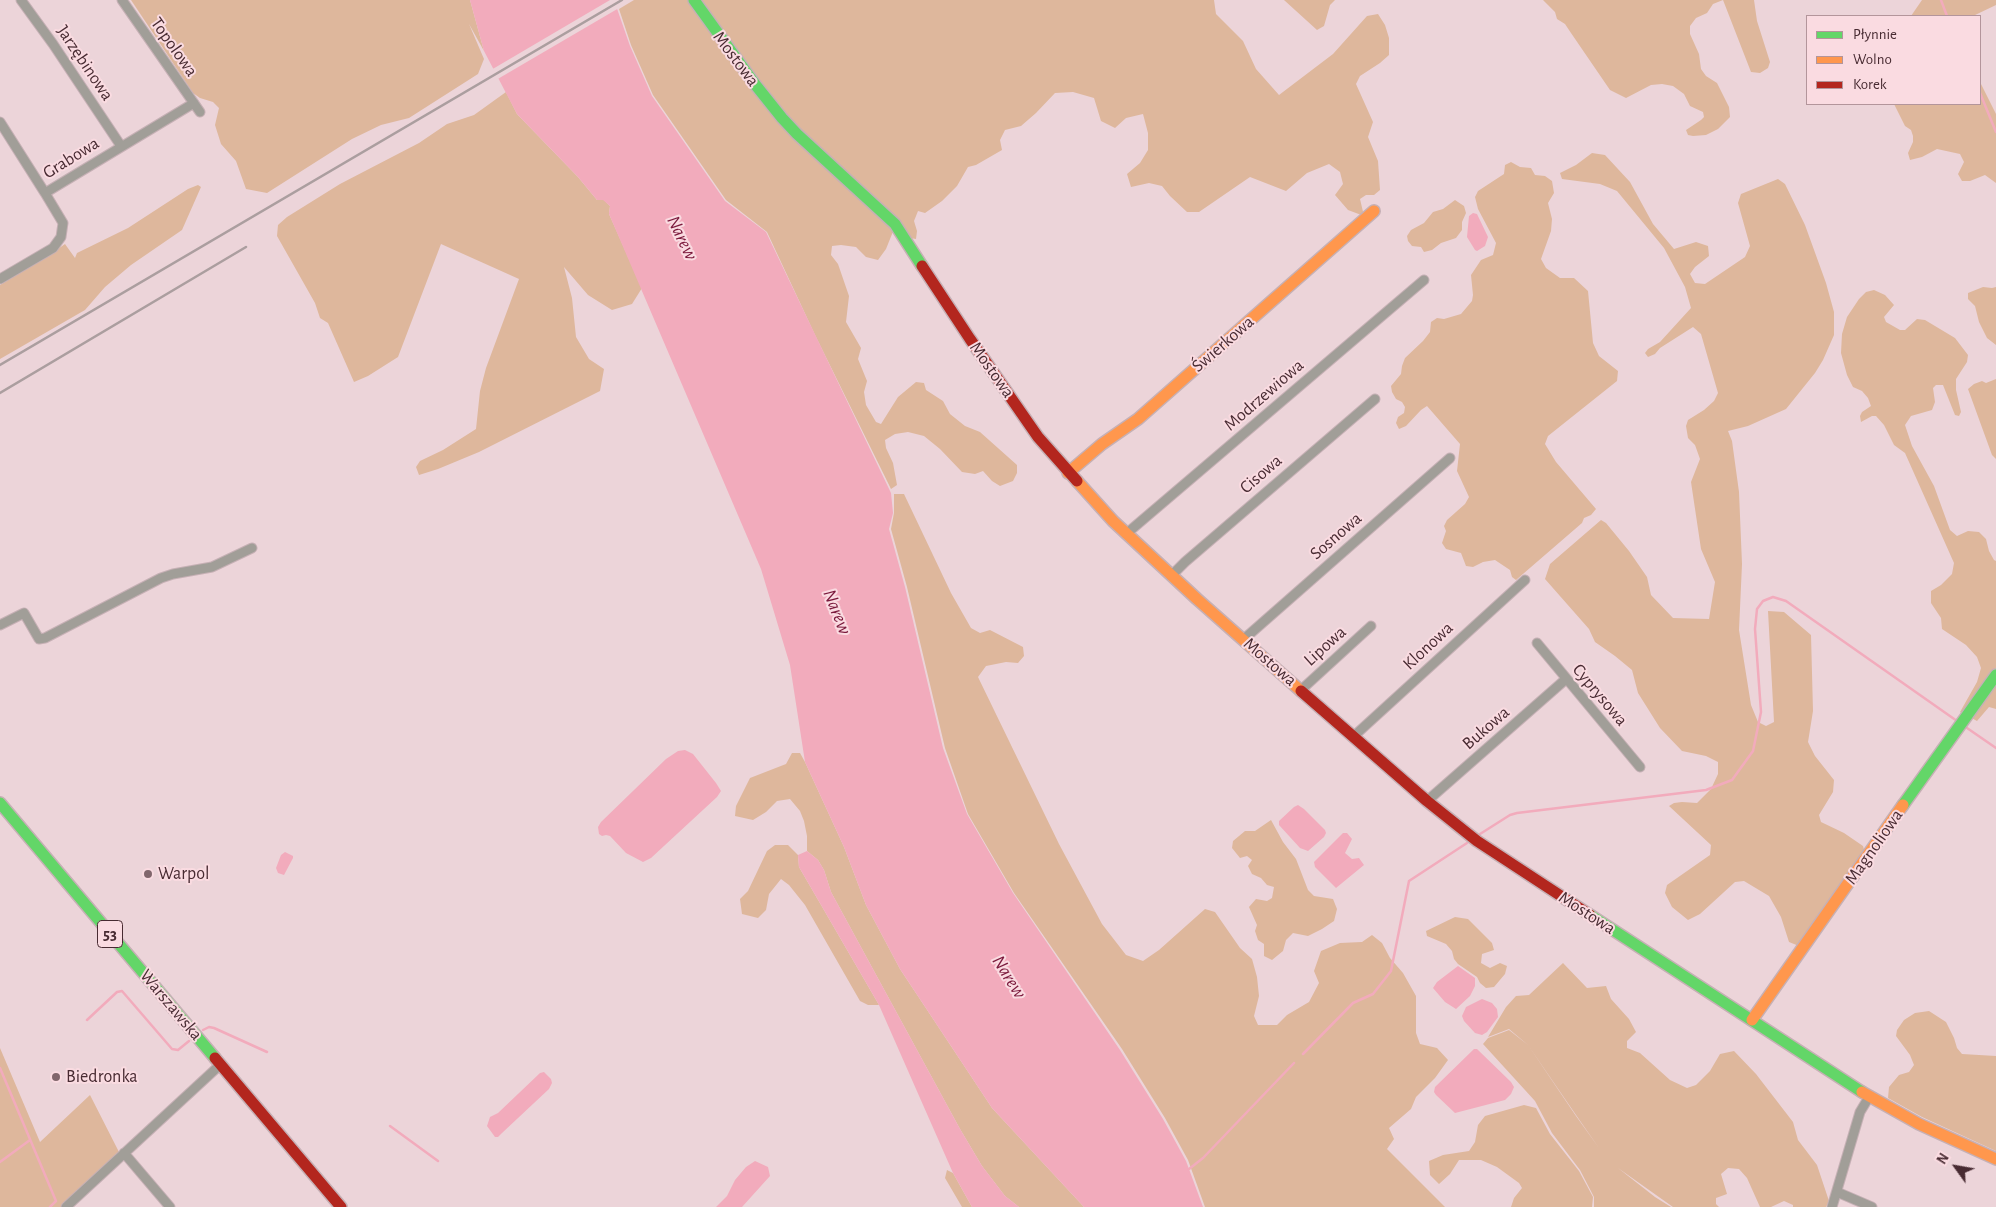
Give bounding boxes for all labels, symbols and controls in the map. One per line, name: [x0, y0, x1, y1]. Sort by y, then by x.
street label: Topolowa: [146, 13, 202, 81]
legend: [1806, 15, 1981, 105]
street label: Jarzębinowa: [52, 21, 118, 105]
street label: Mostowa: [708, 27, 764, 91]
text: Płynnie: [1853, 27, 1897, 42]
text: Wolno: [1853, 52, 1892, 67]
text: Korek: [1853, 77, 1887, 92]
street label: Grabowa: [39, 132, 103, 184]
water label: Narew: [662, 212, 702, 264]
street label: Świerkowa: [1187, 311, 1259, 377]
street label: Mostowa: [965, 338, 1019, 402]
street label: Modrzewiowa: [1220, 355, 1308, 435]
street label: Cisowa: [1235, 450, 1287, 498]
street label: Sosnowa: [1306, 508, 1366, 564]
water label: Narew: [818, 586, 856, 638]
street label: Klonowa: [1398, 617, 1458, 675]
street label: Lipowa: [1299, 621, 1351, 671]
street label: Mostowa: [1239, 633, 1301, 691]
street label: Cyprysowa: [1568, 659, 1632, 731]
street label: Bukowa: [1458, 702, 1514, 754]
street label: Magnoliowa: [1840, 805, 1908, 889]
place label: Warpol: [158, 863, 209, 885]
marker: Warpol: [142, 868, 154, 880]
street label: Mostowa: [1554, 887, 1620, 939]
road number: 53: [98, 921, 122, 948]
water label: Narew: [987, 951, 1031, 1003]
street label: Warszawska: [135, 965, 207, 1045]
place label: Biedronka: [66, 1066, 138, 1088]
marker: Biedronka: [50, 1071, 62, 1083]
north arrow: [1931, 1142, 1981, 1192]
text: N: [1935, 1151, 1952, 1167]

